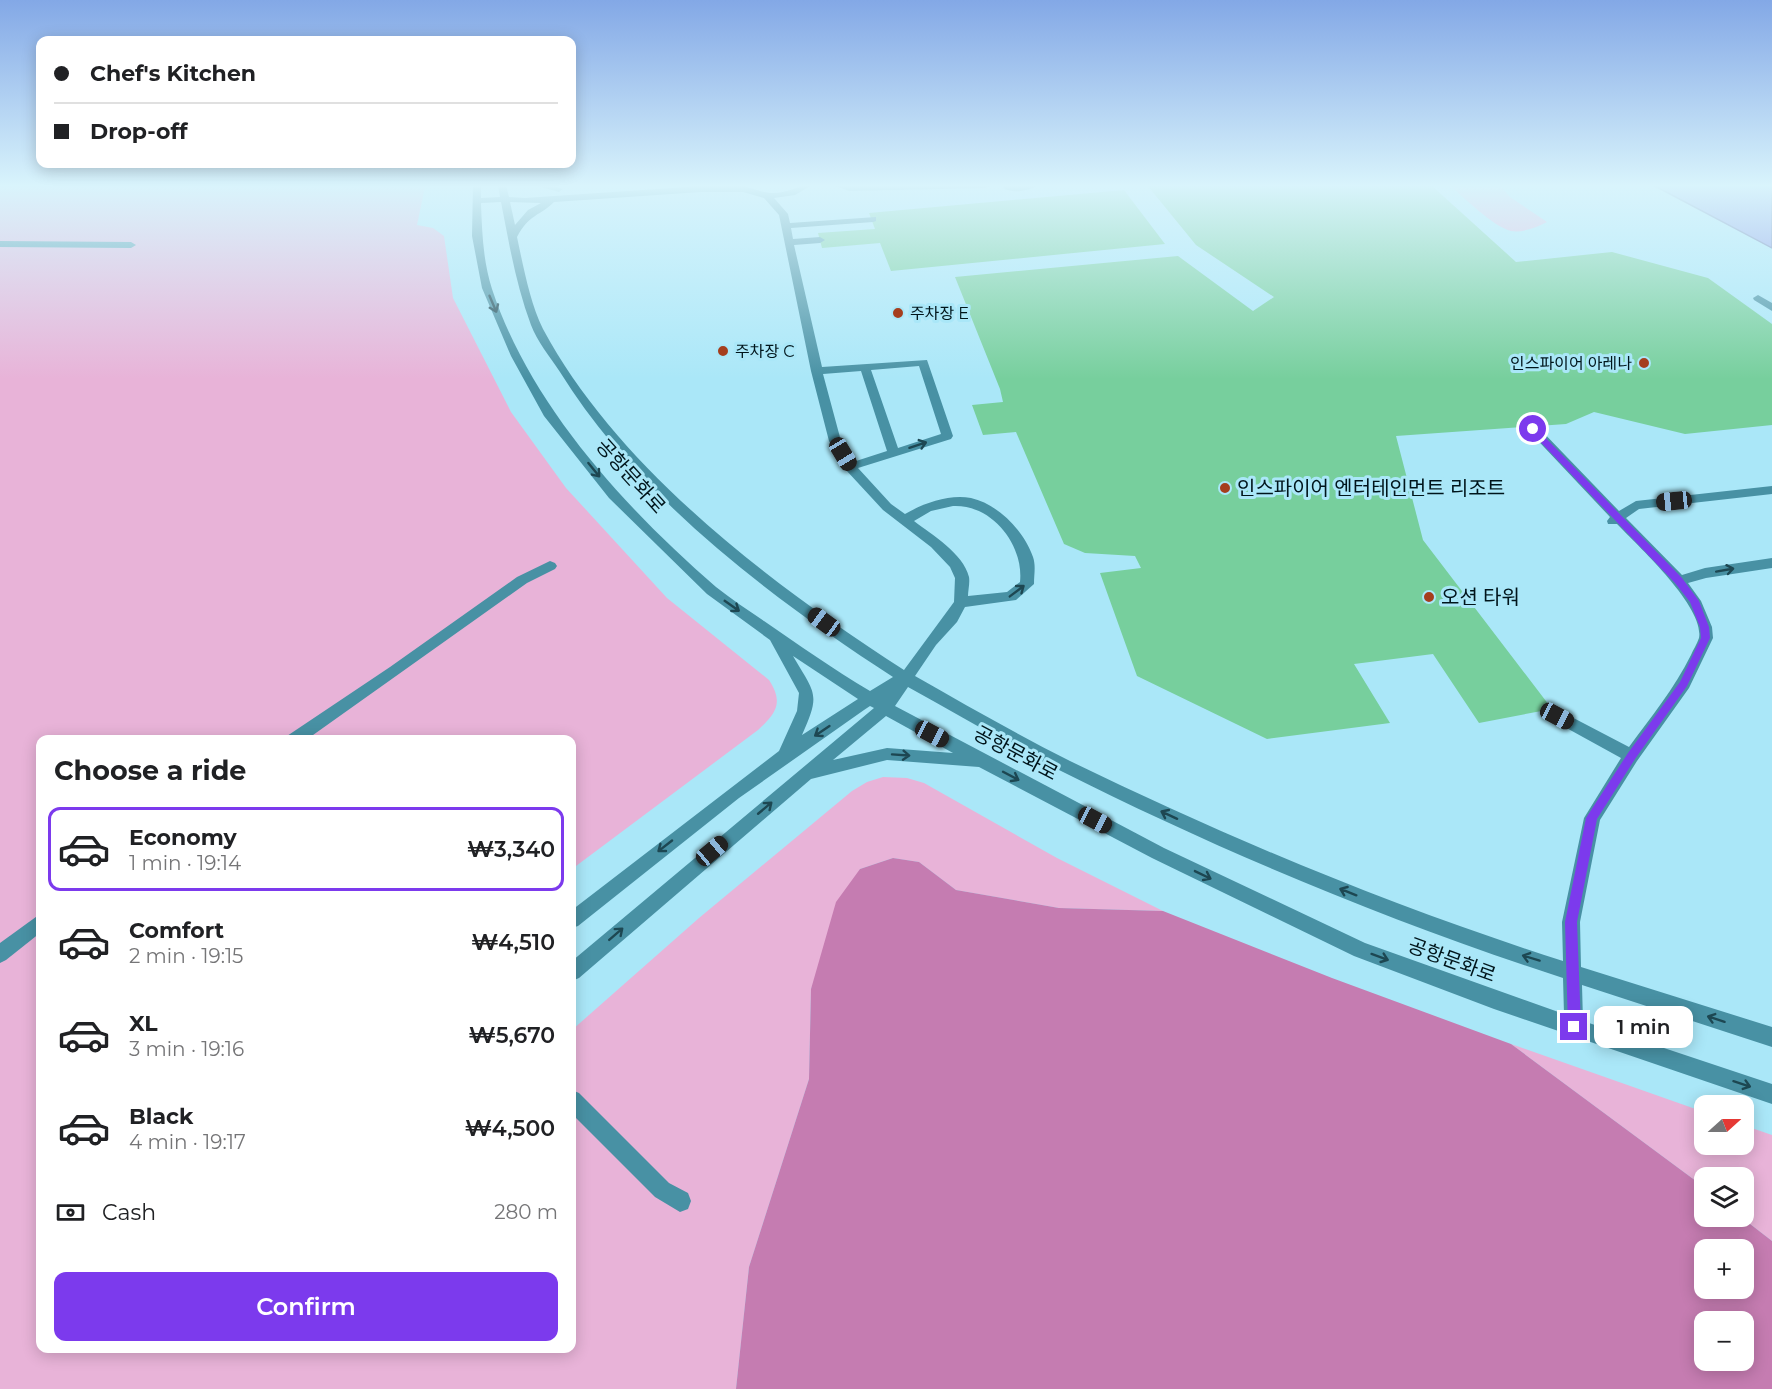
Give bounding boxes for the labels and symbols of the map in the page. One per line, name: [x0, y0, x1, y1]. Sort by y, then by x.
one-way arrow: [489, 295, 500, 313]
place label: 주차장 E: [910, 304, 969, 323]
marker: 주차장 E: [891, 306, 905, 320]
place label: 주차장 C: [735, 342, 795, 361]
marker: 주차장 C: [716, 344, 730, 358]
place label: 인스파이어 아레나: [1510, 354, 1632, 373]
marker: 인스파이어 아레나: [1637, 356, 1651, 370]
route start: [1519, 415, 1546, 442]
street label: 공항문화로: [591, 434, 671, 518]
car: [826, 434, 860, 474]
one-way arrow: [908, 439, 927, 450]
one-way arrow: [587, 462, 600, 478]
place label: 인스파이어 엔터테인먼트 리조트: [1237, 476, 1505, 500]
marker: 인스파이어 엔터테인먼트 리조트: [1218, 481, 1232, 495]
car: [1655, 490, 1693, 512]
one-way arrow: [1714, 564, 1734, 575]
one-way arrow: [1009, 584, 1025, 597]
place label: 오션 타워: [1441, 585, 1520, 609]
marker: 오션 타워: [1422, 590, 1436, 604]
one-way arrow: [724, 600, 740, 612]
car: [804, 604, 844, 640]
car: [1537, 700, 1577, 732]
car: [912, 718, 952, 750]
street label: 공항문화로: [970, 721, 1062, 785]
one-way arrow: [814, 725, 831, 737]
one-way arrow: [890, 749, 910, 760]
one-way arrow: [1002, 770, 1020, 782]
one-way arrow: [756, 802, 772, 815]
car: [1075, 804, 1115, 836]
one-way arrow: [1160, 809, 1178, 821]
car: [692, 833, 732, 869]
one-way arrow: [657, 840, 673, 853]
one-way arrow: [1194, 869, 1212, 881]
one-way arrow: [1339, 886, 1358, 897]
one-way arrow: [608, 927, 623, 941]
street label: 공항문화로: [1405, 933, 1499, 987]
one-way arrow: [1370, 952, 1388, 963]
one-way arrow: [1522, 952, 1541, 963]
callout: 1 min: [1595, 1006, 1694, 1048]
route end: [1560, 1013, 1587, 1040]
one-way arrow: [1707, 1013, 1726, 1024]
one-way arrow: [1732, 1079, 1751, 1090]
north arrow: [1694, 1095, 1754, 1155]

